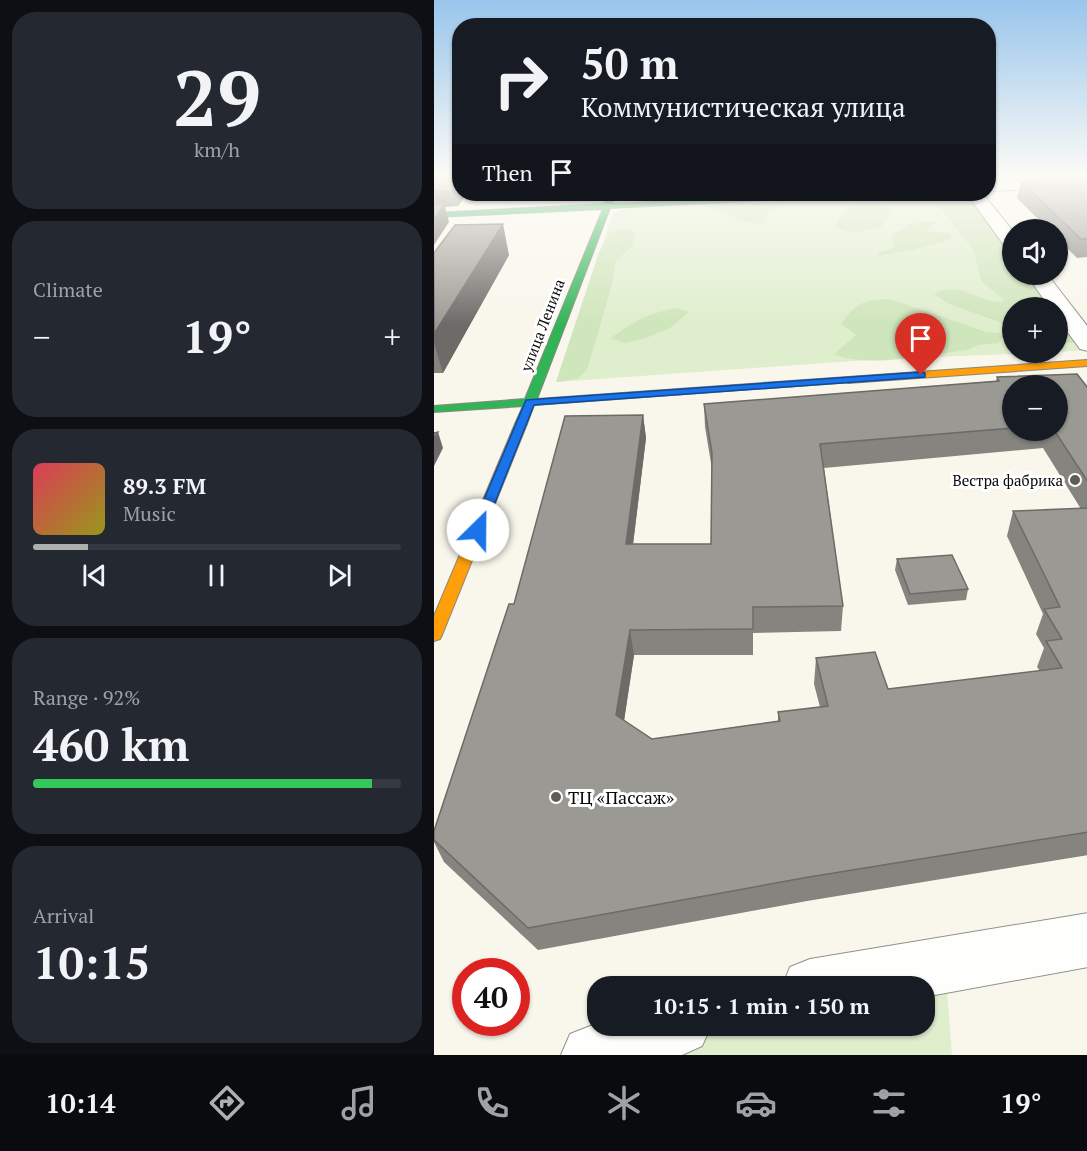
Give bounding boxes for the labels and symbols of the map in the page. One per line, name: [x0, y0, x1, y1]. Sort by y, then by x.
street label: улица Ленина: [515, 276, 569, 375]
pin: [895, 313, 946, 375]
place label: Вестра фабрика: [952, 470, 1063, 490]
marker: Вестра фабрика: [1068, 473, 1082, 487]
position arrow: [446, 498, 510, 562]
place label: ТЦ «Пассаж»: [568, 785, 675, 809]
marker: ТЦ «Пассаж»: [549, 790, 563, 804]
speed limit sign: 40: [452, 958, 530, 1036]

